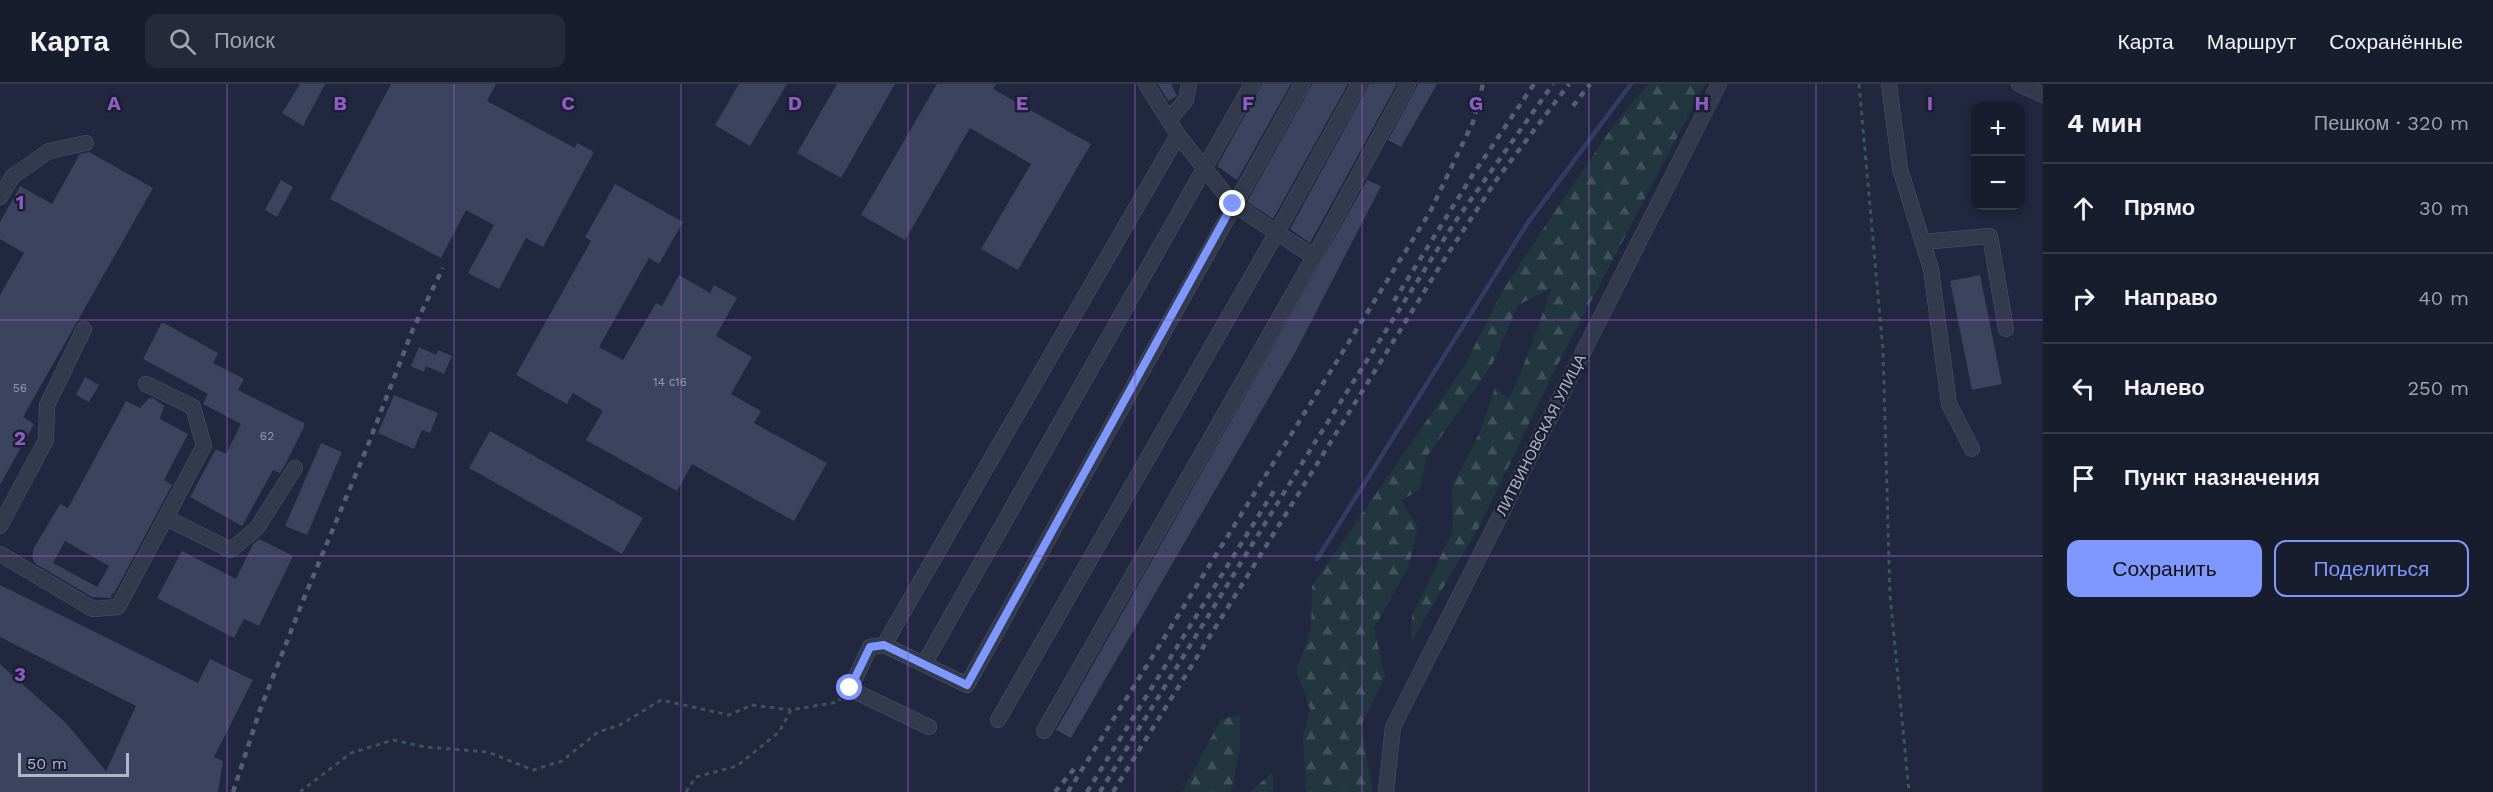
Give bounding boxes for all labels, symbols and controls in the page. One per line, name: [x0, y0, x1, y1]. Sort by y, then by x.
search box: [145, 14, 565, 68]
text: Карта: [30, 25, 109, 58]
icon: search: [166, 25, 199, 58]
text: Поиск: [214, 28, 275, 53]
text: Карта: [2118, 29, 2174, 54]
text: Маршрут: [2207, 29, 2296, 54]
text: Сохранённые: [2329, 29, 2463, 54]
text: A: [107, 91, 121, 115]
text: B: [333, 91, 347, 115]
text: C: [561, 91, 575, 115]
text: D: [788, 91, 802, 115]
text: E: [1016, 91, 1028, 115]
text: F: [1242, 91, 1254, 115]
text: G: [1469, 91, 1483, 115]
text: H: [1695, 91, 1709, 115]
text: I: [1927, 91, 1933, 115]
map controls: [1971, 102, 2025, 210]
button: +: [1971, 102, 2025, 156]
text: 4 мин: [2067, 108, 2142, 138]
text: Пешком · 320 m: [2314, 111, 2469, 135]
button: −: [1971, 156, 2025, 210]
text: 1: [16, 190, 24, 214]
route end: [1219, 190, 1245, 216]
icon: ahead: [2067, 192, 2100, 225]
text: Прямо: [2124, 195, 2195, 220]
text: 30 m: [2419, 196, 2469, 220]
icon: right: [2067, 282, 2100, 315]
text: Направо: [2124, 285, 2218, 310]
text: 40 m: [2418, 286, 2469, 310]
street label: ЛИТВИНОВСКАЯ УЛИЦА: [1492, 351, 1590, 519]
icon: left: [2067, 372, 2100, 405]
house number: 14 с16: [653, 375, 687, 389]
text: Налево: [2124, 375, 2205, 400]
text: 250 m: [2407, 376, 2469, 400]
house number: 56: [13, 381, 27, 395]
text: 2: [14, 426, 26, 450]
house number: 62: [260, 429, 274, 443]
icon: arrive: [2067, 462, 2100, 495]
text: Пункт назначения: [2124, 465, 2320, 490]
button: Сохранить: [2067, 540, 2262, 597]
button: Поделиться: [2274, 540, 2469, 597]
text: 3: [14, 662, 26, 686]
route start: [836, 674, 862, 700]
scale bar: [18, 750, 129, 778]
text: 50 m: [27, 754, 67, 773]

